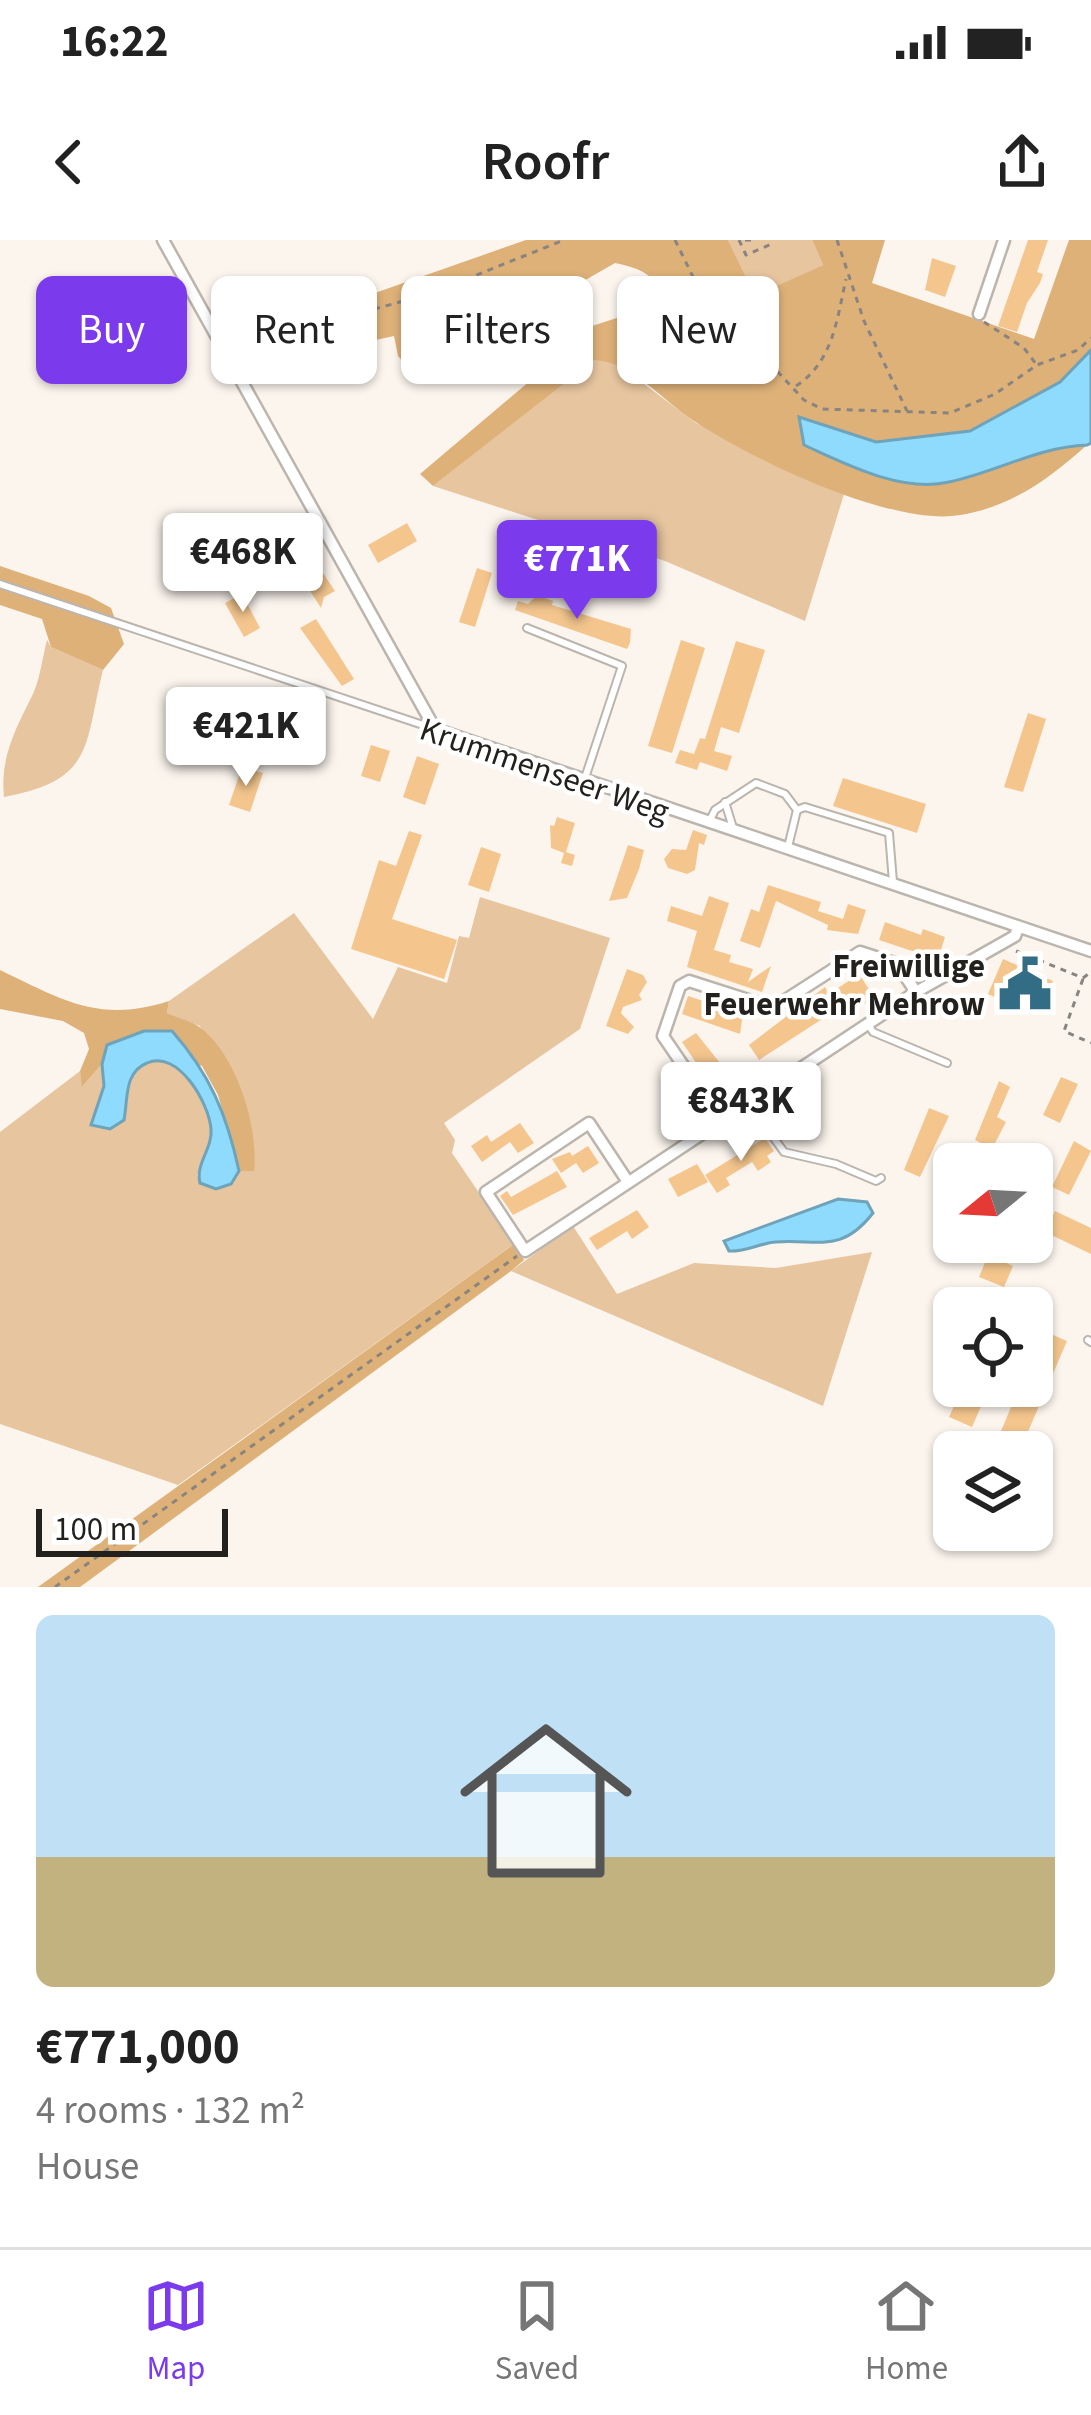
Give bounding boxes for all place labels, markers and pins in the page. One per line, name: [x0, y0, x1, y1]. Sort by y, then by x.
pin: €468K: [159, 513, 327, 615]
pin: €771K: [493, 520, 661, 622]
pin: €421K: [162, 687, 330, 789]
place label: Freiwillige Feuerwehr Mehrow: [704, 943, 985, 1028]
public building icon: Freiwillige Feuerwehr Mehrow: [996, 955, 1054, 1013]
pin: €843K: [657, 1062, 825, 1164]

